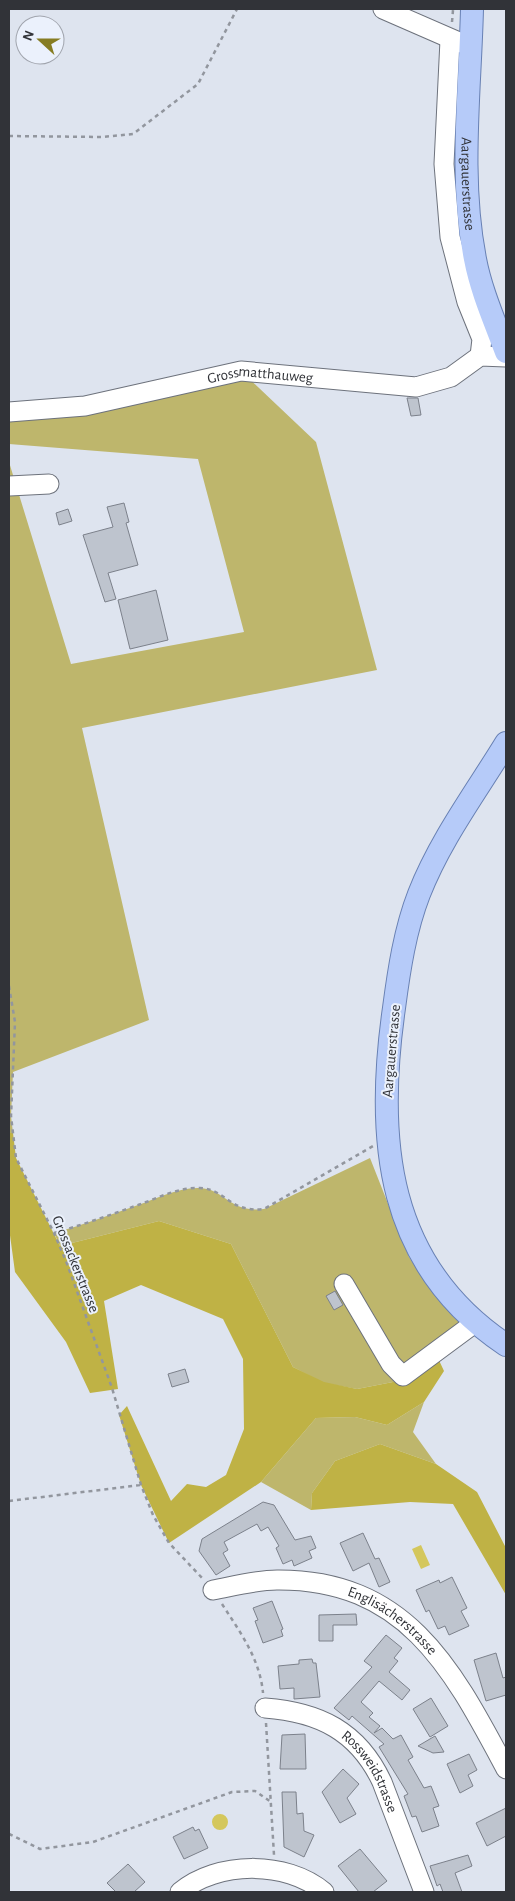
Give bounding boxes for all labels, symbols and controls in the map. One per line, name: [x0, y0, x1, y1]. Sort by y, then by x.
north arrow: [15, 15, 65, 65]
text: N: [21, 29, 37, 43]
street label: Aargauerstrasse: [458, 137, 477, 232]
street label: Grossmatthauweg: [206, 364, 314, 386]
street label: Aargauerstrasse: [380, 1004, 403, 1098]
street label: Grossackerstrasse: [49, 1214, 102, 1315]
street label: Englisächerstrasse: [346, 1584, 440, 1658]
street label: Rossweidstrasse: [339, 1728, 400, 1815]

